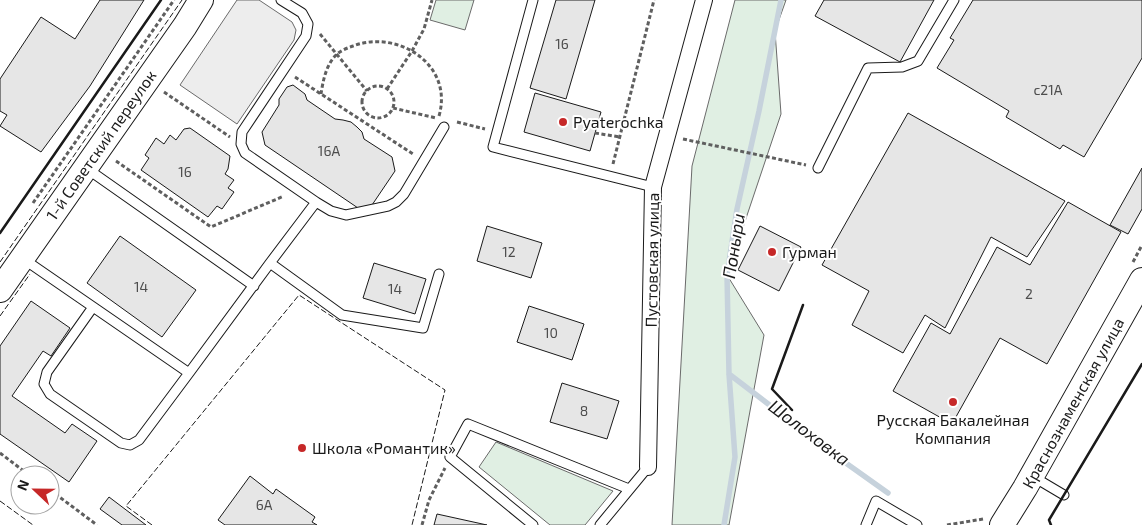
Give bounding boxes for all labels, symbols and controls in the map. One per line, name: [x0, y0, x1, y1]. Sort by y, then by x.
house number: 16: [555, 35, 569, 52]
street label: 1-й Советский переулок: [42, 66, 161, 224]
house number: с21А: [1033, 81, 1063, 98]
place label: Pyaterochka: [573, 112, 664, 131]
marker: Pyaterochka: [557, 116, 569, 128]
house number: 16А: [318, 142, 340, 159]
house number: 16: [178, 163, 192, 180]
street label: Пустовская улица: [641, 192, 663, 328]
water label: Поныри: [717, 211, 749, 280]
place label: Гурман: [782, 242, 837, 262]
house number: 12: [502, 243, 516, 260]
marker: Гурман: [766, 246, 778, 258]
house number: 14: [134, 278, 148, 295]
house number: 14: [388, 280, 402, 297]
house number: 2: [1025, 285, 1033, 302]
street label: Краснознаменская улица: [1018, 314, 1128, 492]
house number: 10: [544, 324, 558, 341]
water label: Шолоховка: [765, 395, 855, 470]
marker: Русская Бакалейная Компания: [947, 396, 959, 408]
house number: 8: [580, 402, 588, 419]
place label: Русская Бакалейная Компания: [877, 410, 1029, 447]
place label: Школа «Романтик»: [312, 438, 456, 457]
marker: Школа «Романтик»: [296, 442, 308, 454]
north arrow: [10, 465, 60, 515]
text: N: [13, 477, 32, 493]
house number: 6А: [256, 496, 273, 513]

